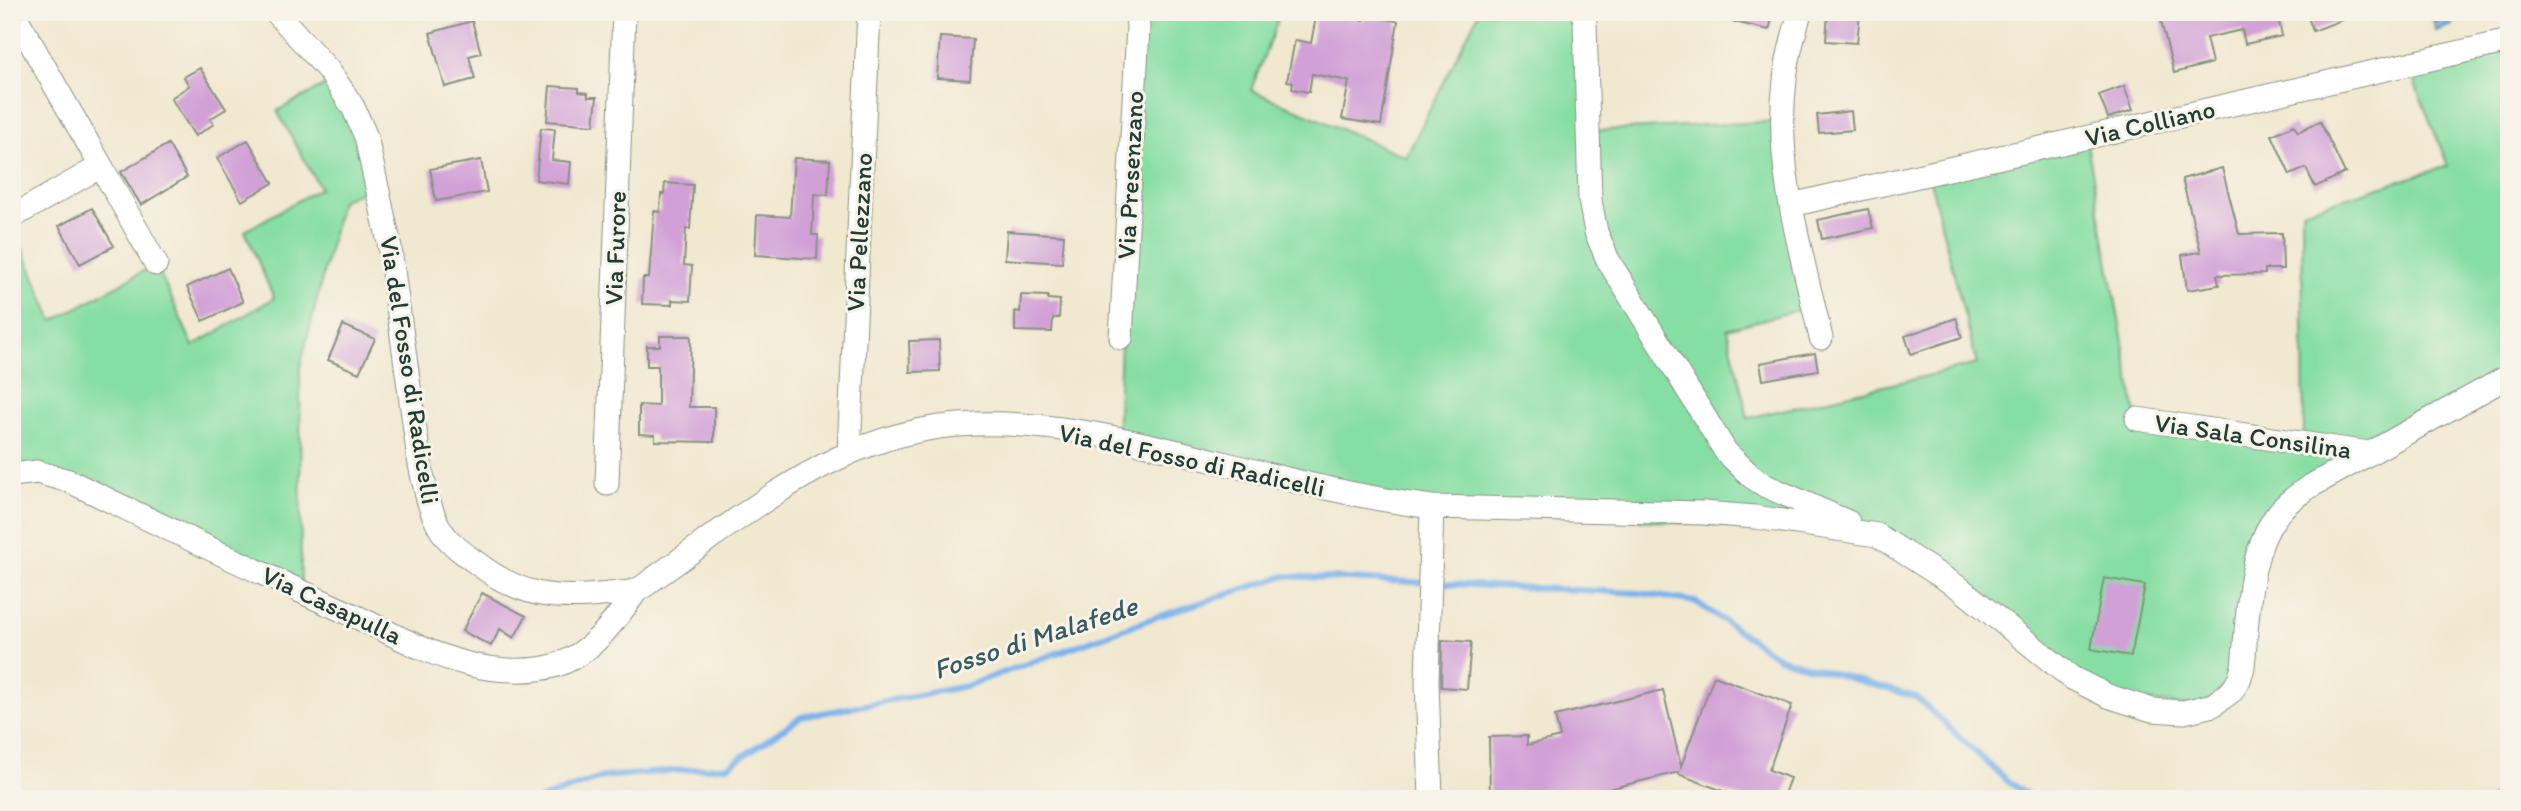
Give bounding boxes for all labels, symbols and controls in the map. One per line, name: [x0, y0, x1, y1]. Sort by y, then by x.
street label: Via Presenzano: [1110, 90, 1150, 260]
street label: Via Colliano: [2082, 92, 2218, 154]
street label: Via Pellezzano: [839, 152, 879, 312]
street label: Via Furore: [597, 190, 633, 306]
street label: Via del Fosso di Radicelli: [373, 233, 447, 507]
street label: Via Sala Consilina: [2153, 406, 2354, 466]
street label: Via del Fosso di Radicelli: [1056, 416, 1328, 504]
street label: Via Casapulla: [257, 559, 408, 652]
water label: Fosso di Malafede: [929, 587, 1143, 686]

